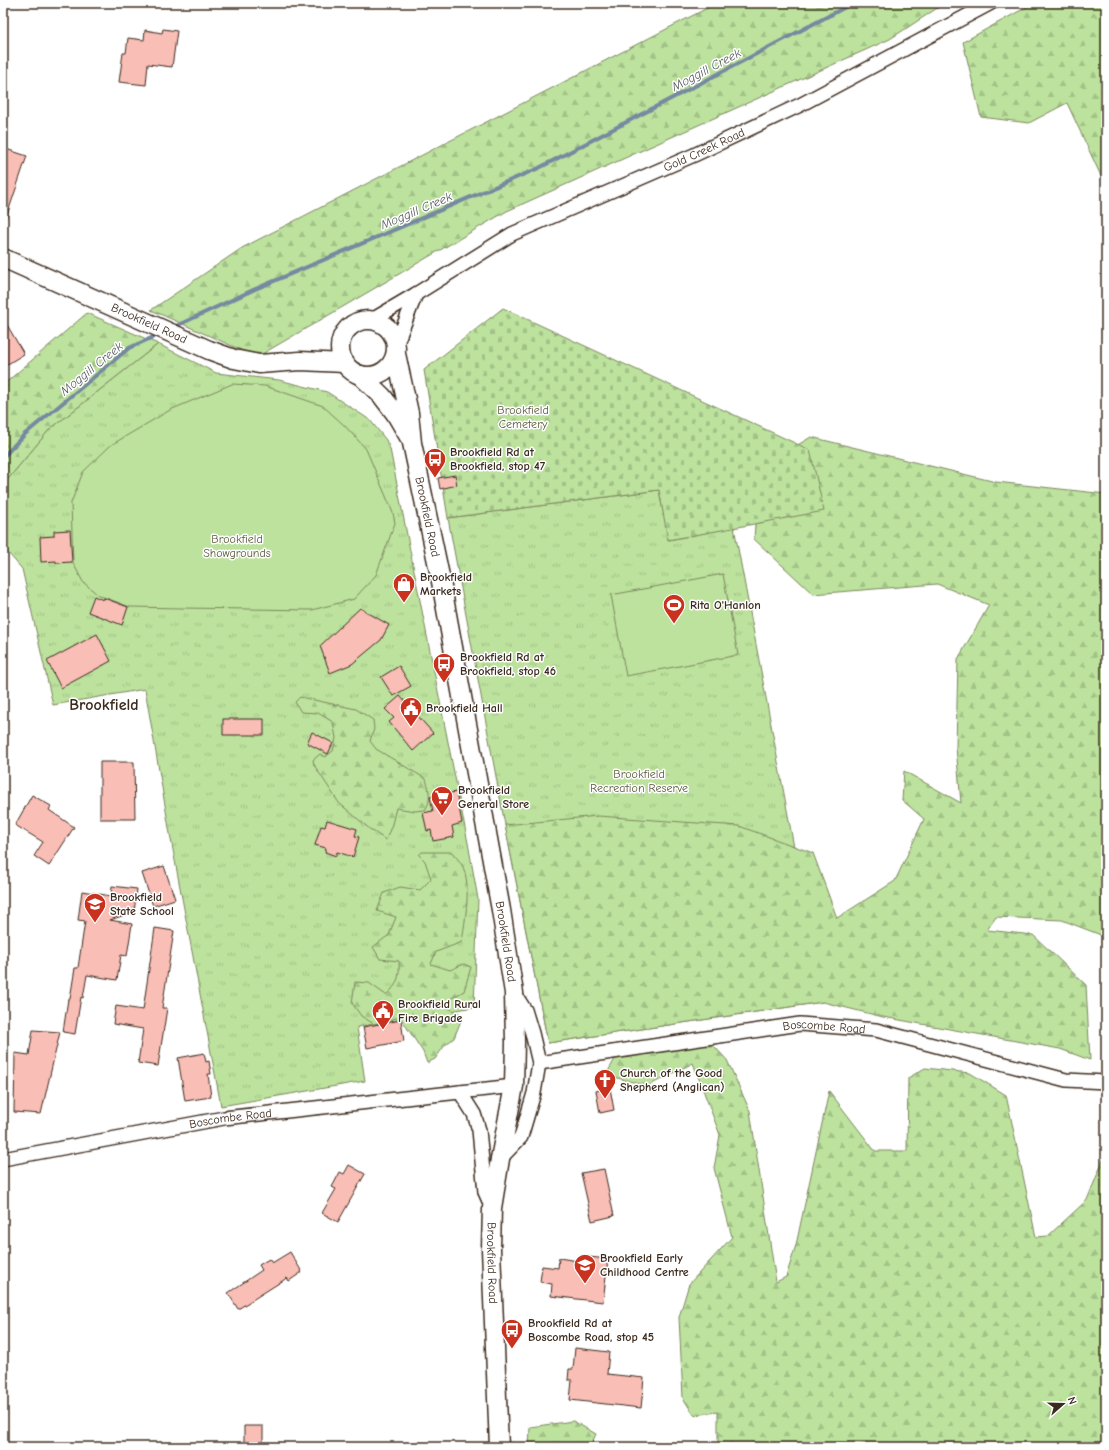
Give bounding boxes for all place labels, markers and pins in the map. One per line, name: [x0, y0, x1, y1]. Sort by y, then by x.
place label: Brookfield Rd at Brookfield, stop 47: [450, 445, 546, 473]
bus stop icon: Brookfield Rd at Brookfield, stop 47: [422, 446, 448, 479]
place label: Brookfield Markets: [420, 570, 472, 598]
shop icon: Brookfield Markets: [391, 571, 417, 604]
sports icon: Rita O'Hanlon: [661, 592, 687, 625]
place label: Rita O'Hanlon: [690, 598, 761, 612]
place label: Brookfield Rd at Brookfield, stop 46: [460, 650, 556, 678]
bus stop icon: Brookfield Rd at Brookfield, stop 46: [431, 651, 457, 684]
public building icon: Brookfield Hall: [398, 695, 424, 728]
place label: Brookfield Hall: [426, 701, 503, 715]
place label: Brookfield General Store: [458, 783, 529, 811]
supermarket icon: Brookfield General Store: [429, 784, 455, 817]
place label: Brookfield State School: [110, 890, 174, 918]
school or university icon: Brookfield State School: [82, 891, 108, 924]
place label: Brookfield Rural Fire Brigade: [398, 997, 481, 1025]
public building icon: Brookfield Rural Fire Brigade: [370, 998, 396, 1031]
place label: Church of the Good Shepherd (Anglican): [620, 1066, 725, 1094]
church icon: Church of the Good Shepherd (Anglican): [592, 1067, 618, 1100]
place label: Brookfield Early Childhood Centre: [600, 1251, 689, 1279]
school or university icon: Brookfield Early Childhood Centre: [572, 1252, 598, 1285]
place label: Brookfield Rd at Boscombe Road, stop 45: [528, 1316, 654, 1344]
bus stop icon: Brookfield Rd at Boscombe Road, stop 45: [499, 1317, 525, 1350]

